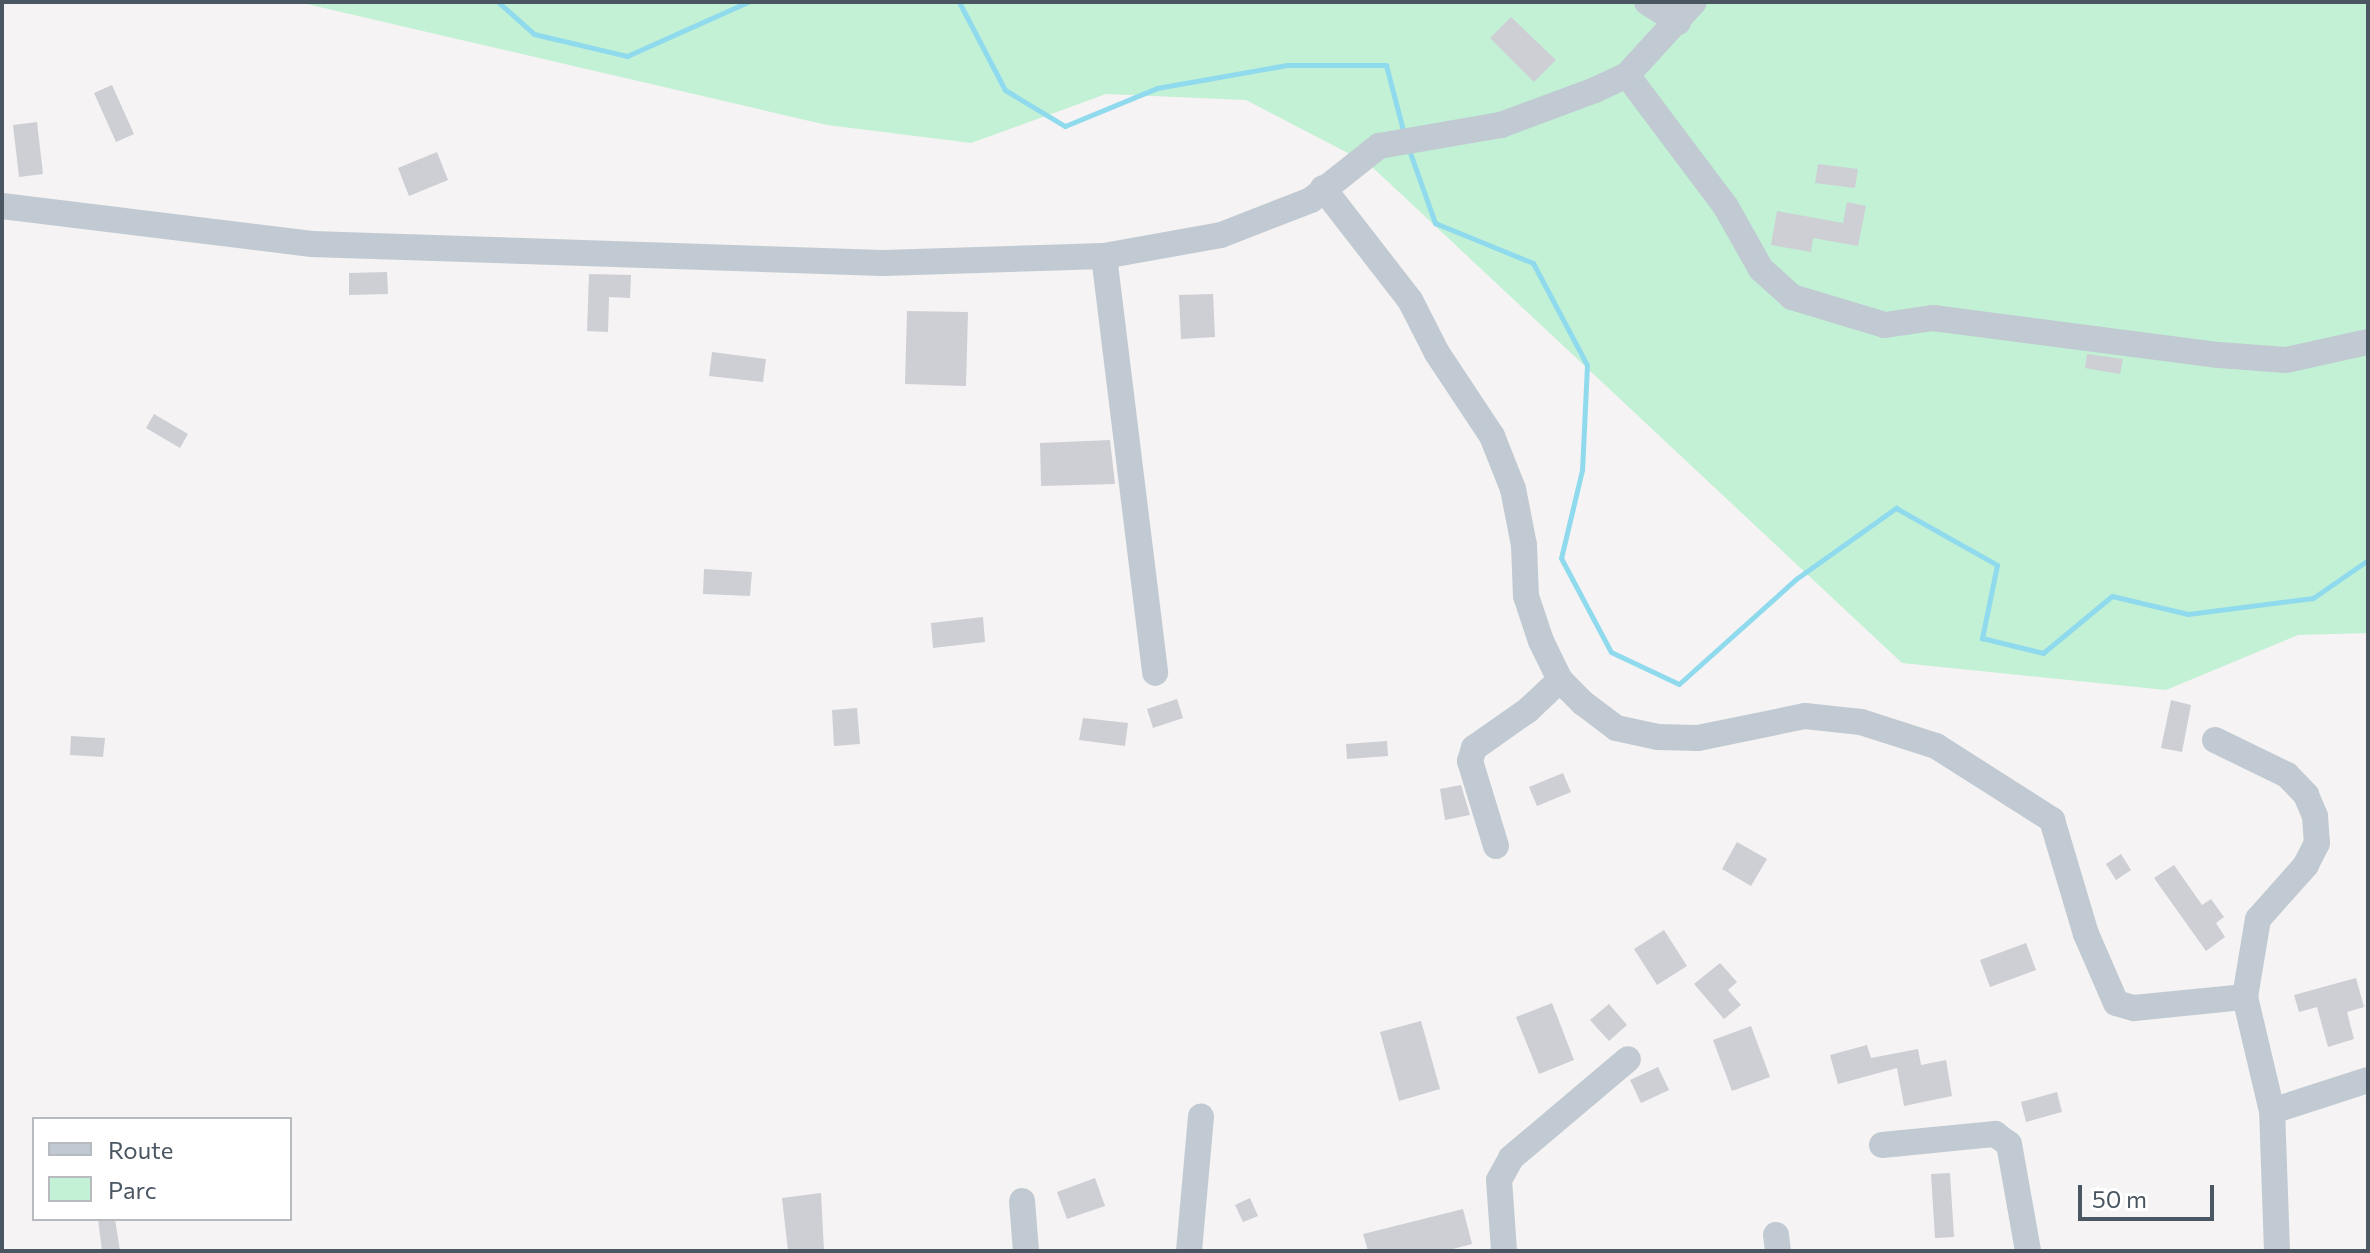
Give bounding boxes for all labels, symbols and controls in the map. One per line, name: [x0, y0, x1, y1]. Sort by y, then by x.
legend: [32, 1117, 292, 1221]
text: Route: [108, 1135, 173, 1164]
scale bar: [2082, 1169, 2218, 1219]
text: Parc: [108, 1175, 157, 1204]
text: 50 m: [2092, 1184, 2147, 1213]

